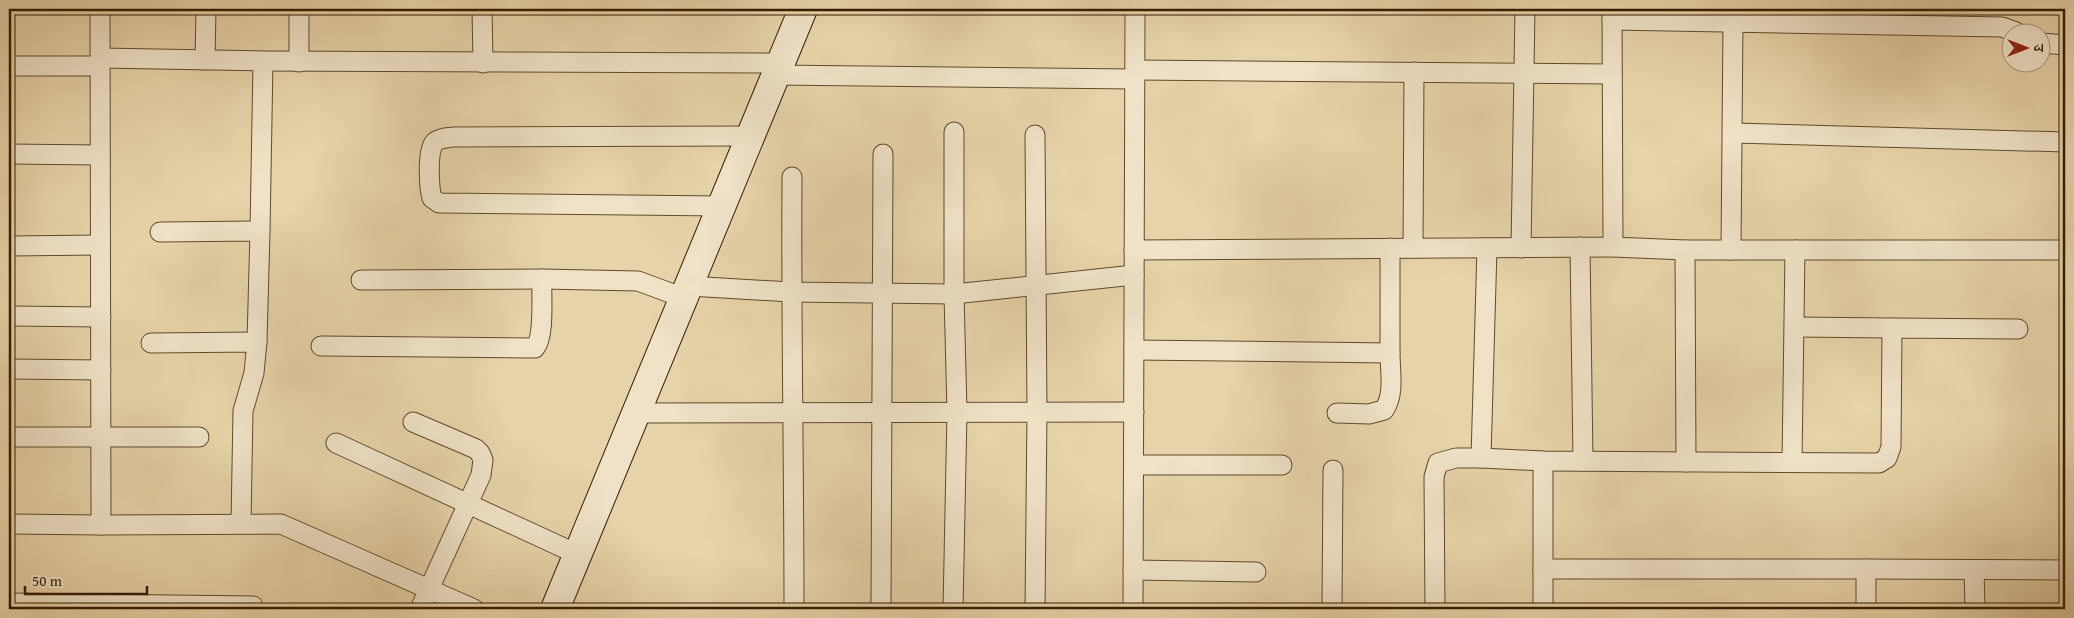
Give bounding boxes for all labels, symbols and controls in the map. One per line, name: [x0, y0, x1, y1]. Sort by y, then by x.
north arrow: [2002, 22, 2052, 72]
text: उ: [2029, 43, 2049, 52]
scale bar: [25, 563, 148, 595]
text: 50 m: [32, 570, 63, 591]

